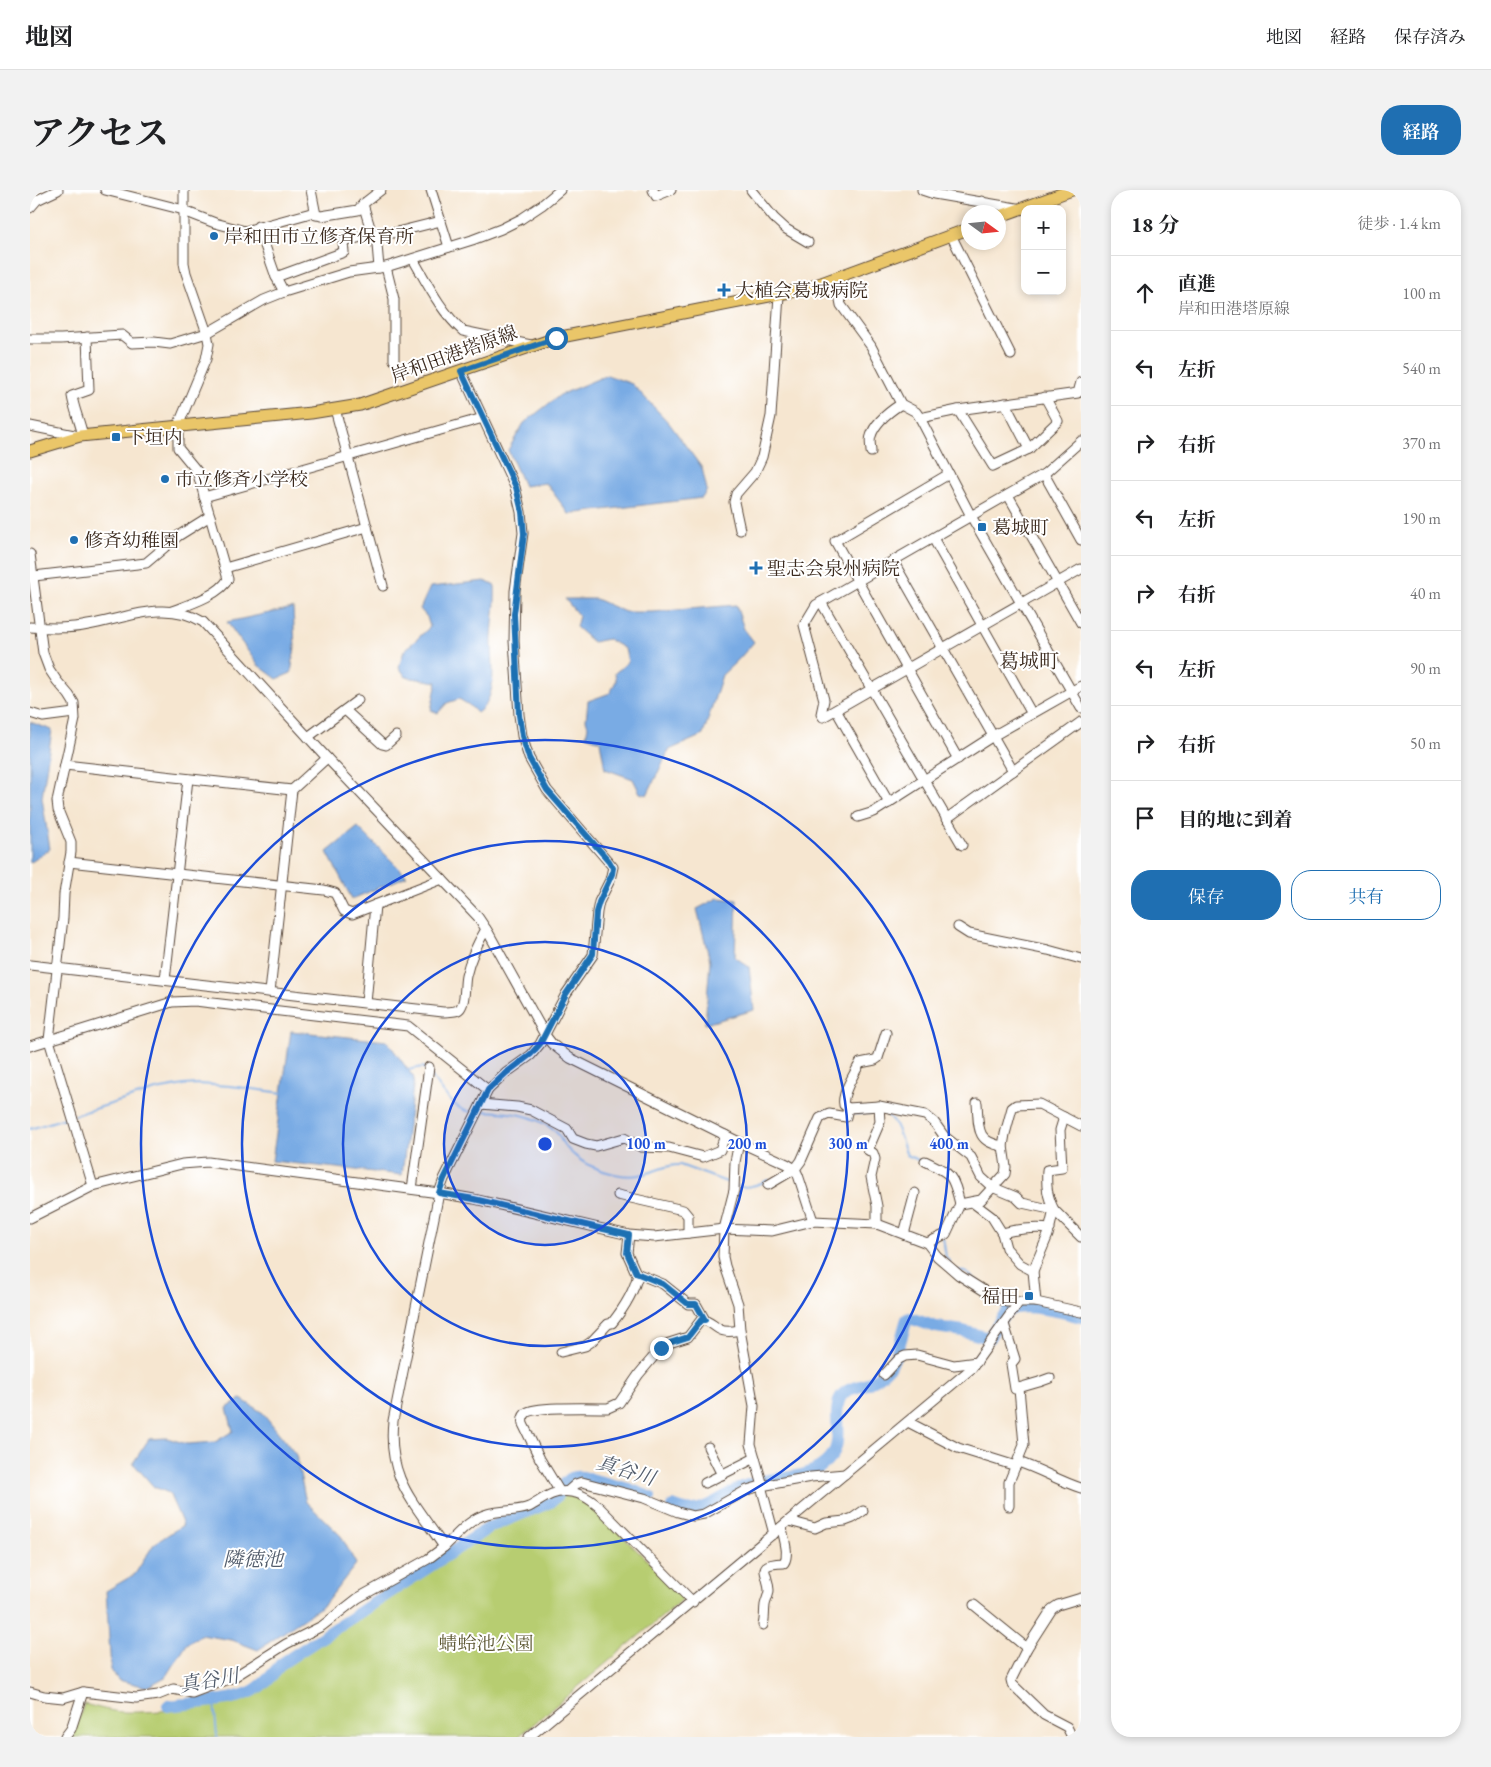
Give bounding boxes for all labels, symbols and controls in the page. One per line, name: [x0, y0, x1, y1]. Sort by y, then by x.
text: 地図: [25, 21, 73, 52]
text: 地図: [1266, 25, 1302, 48]
text: 経路: [1330, 25, 1366, 48]
text: 保存済み: [1394, 25, 1466, 48]
button: 経路: [1381, 105, 1461, 155]
text: アクセス: [30, 110, 169, 155]
north arrow: [961, 205, 1006, 250]
map controls: [1021, 205, 1066, 295]
button: +: [1021, 205, 1066, 250]
text: 18 分: [1131, 211, 1179, 238]
text: 徒歩 · 1.4 km: [1357, 213, 1441, 234]
place label: 岸和田市立修斉保育所: [224, 224, 414, 249]
marker: 岸和田市立修斉保育所: [208, 230, 220, 242]
button: −: [1021, 250, 1066, 295]
text: 直進: [1178, 271, 1216, 296]
place label: 大植会葛城病院: [735, 278, 868, 303]
icon: ahead: [1131, 279, 1159, 307]
marker: 大植会葛城病院: [717, 283, 731, 297]
text: 100 m: [1402, 283, 1441, 304]
text: 岸和田港塔原線: [1178, 298, 1290, 319]
street label: 岸和田港塔原線: [387, 320, 521, 388]
route start: [545, 327, 568, 350]
icon: left: [1131, 354, 1159, 382]
text: 左折: [1178, 357, 1216, 382]
text: 540 m: [1402, 358, 1441, 379]
place label: 下垣内: [126, 425, 183, 450]
icon: right: [1131, 429, 1159, 457]
marker: 下垣内: [110, 431, 122, 443]
text: 右折: [1178, 432, 1216, 457]
text: 370 m: [1402, 433, 1441, 454]
place label: 市立修斉小学校: [175, 467, 308, 492]
marker: 市立修斉小学校: [159, 473, 171, 485]
icon: left: [1131, 504, 1159, 532]
text: 左折: [1178, 507, 1216, 532]
text: 190 m: [1402, 508, 1441, 529]
place label: 葛城町: [992, 515, 1049, 540]
marker: 葛城町: [976, 521, 988, 533]
place label: 修斉幼稚園: [84, 528, 179, 553]
marker: 修斉幼稚園: [68, 534, 80, 546]
place label: 聖志会泉州病院: [767, 556, 900, 581]
marker: 聖志会泉州病院: [749, 561, 763, 575]
icon: right: [1131, 579, 1159, 607]
text: 右折: [1178, 582, 1216, 607]
text: 40 m: [1410, 583, 1441, 604]
district label: 葛城町: [999, 648, 1059, 674]
icon: left: [1131, 654, 1159, 682]
text: 左折: [1178, 657, 1216, 682]
text: 90 m: [1410, 658, 1441, 679]
icon: right: [1131, 729, 1159, 757]
text: 右折: [1178, 732, 1216, 757]
text: 50 m: [1410, 733, 1441, 754]
icon: arrive: [1131, 804, 1159, 832]
text: 目的地に到着: [1178, 807, 1292, 832]
button: 保存: [1131, 870, 1281, 920]
button: 共有: [1291, 870, 1441, 920]
text: 100 m: [626, 1134, 666, 1153]
text: 200 m: [727, 1134, 767, 1153]
text: 300 m: [828, 1134, 868, 1153]
text: 400 m: [929, 1134, 969, 1153]
centre of rings: [536, 1135, 554, 1153]
place label: 福田: [981, 1284, 1019, 1309]
marker: 福田: [1023, 1290, 1035, 1302]
route end: [650, 1337, 673, 1360]
water label: 真谷川: [594, 1449, 660, 1492]
water label: 隣徳池: [223, 1546, 285, 1572]
park label: 蜻蛉池公園: [438, 1631, 534, 1656]
water label: 真谷川: [177, 1662, 243, 1698]

